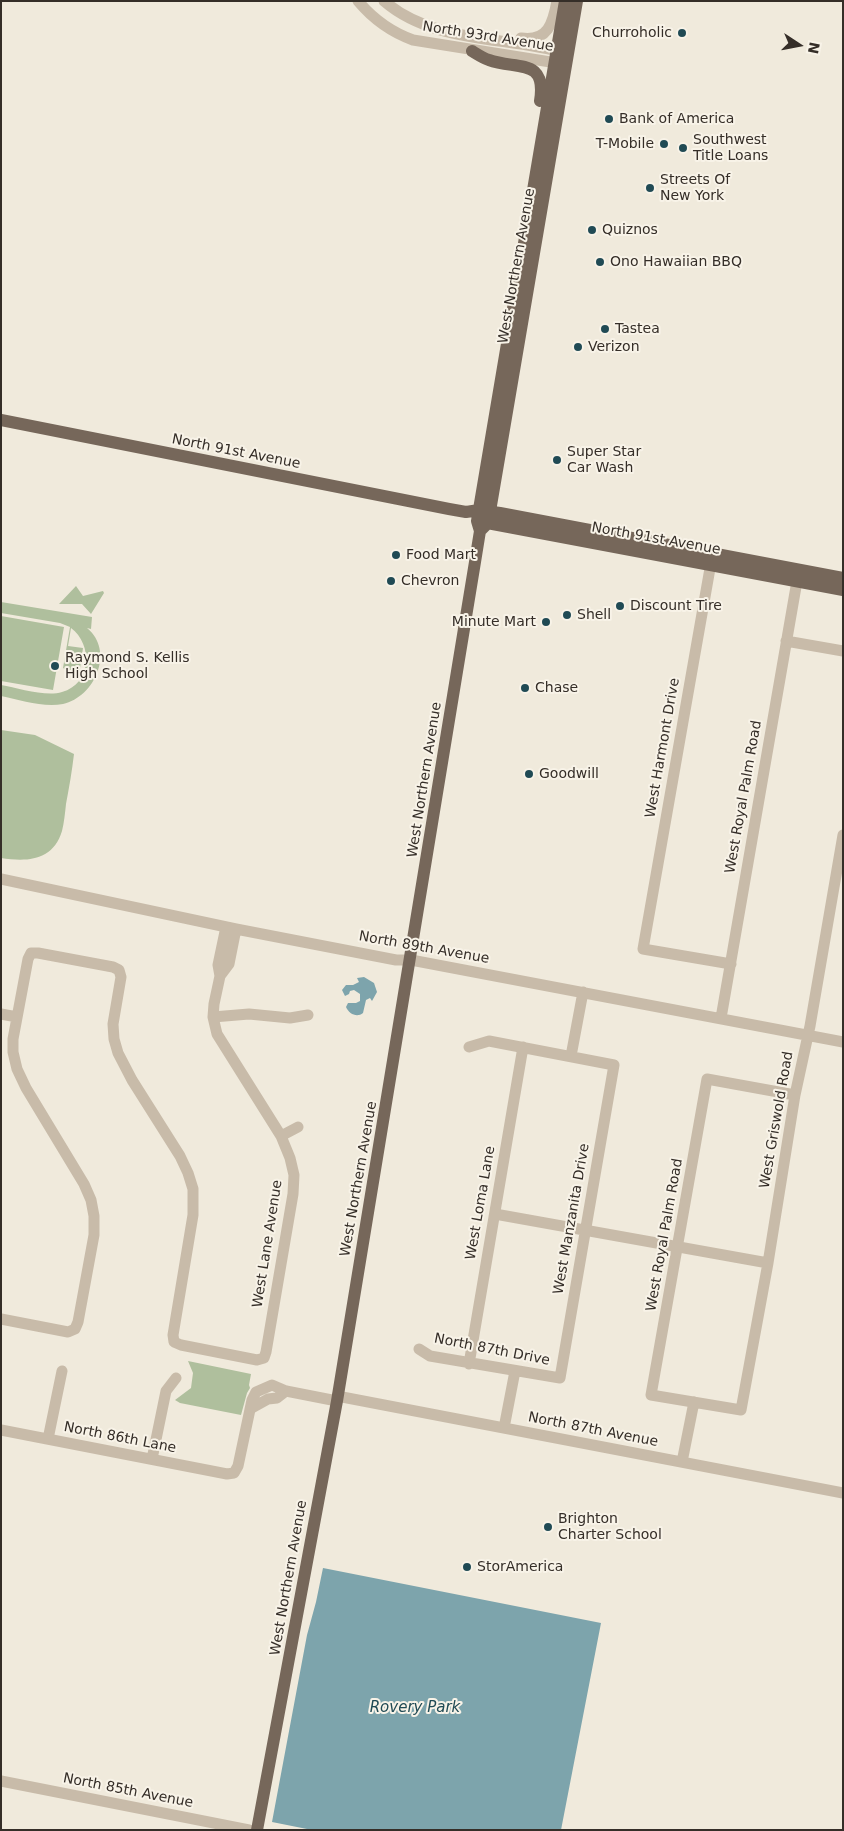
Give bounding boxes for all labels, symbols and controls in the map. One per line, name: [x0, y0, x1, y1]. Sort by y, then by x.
street label: North 93rd Avenue: [421, 18, 555, 56]
north arrow: [774, 20, 824, 70]
place label: Churroholic: [592, 25, 672, 41]
marker: Churroholic: [676, 27, 688, 39]
text: N: [805, 41, 823, 55]
place label: Bank of America: [619, 111, 734, 127]
marker: Bank of America: [603, 113, 615, 125]
place label: Southwest Title Loans: [693, 132, 768, 164]
place label: T-Mobile: [596, 136, 654, 152]
marker: T-Mobile: [658, 138, 670, 150]
marker: Southwest Title Loans: [677, 142, 689, 154]
place label: Streets Of New York: [660, 172, 730, 204]
marker: Streets Of New York: [644, 182, 656, 194]
street label: West Northern Avenue: [495, 187, 539, 345]
place label: Quiznos: [602, 222, 658, 238]
marker: Quiznos: [586, 224, 598, 236]
place label: Ono Hawaiian BBQ: [610, 254, 742, 270]
marker: Ono Hawaiian BBQ: [594, 256, 606, 268]
place label: Tastea: [615, 321, 660, 337]
marker: Tastea: [599, 323, 611, 335]
place label: Verizon: [588, 339, 640, 355]
marker: Verizon: [572, 341, 584, 353]
street label: North 91st Avenue: [170, 431, 302, 473]
place label: Super Star Car Wash: [567, 444, 641, 477]
marker: Super Star Car Wash: [551, 454, 563, 466]
street label: North 91st Avenue: [590, 519, 722, 559]
place label: Food Mart: [406, 547, 476, 563]
marker: Food Mart: [390, 549, 402, 561]
place label: Chevron: [401, 573, 459, 589]
marker: Chevron: [385, 575, 397, 587]
place label: Discount Tire: [630, 598, 722, 614]
marker: Discount Tire: [614, 600, 626, 612]
place label: Shell: [577, 607, 611, 623]
marker: Shell: [561, 609, 573, 621]
place label: Minute Mart: [452, 614, 536, 630]
marker: Minute Mart: [540, 616, 552, 628]
place label: Raymond S. Kellis High School: [65, 650, 190, 682]
marker: Raymond S. Kellis High School: [49, 660, 61, 672]
street label: West Harmont Drive: [642, 677, 684, 819]
place label: Chase: [535, 680, 578, 696]
marker: Chase: [519, 682, 531, 694]
street label: West Northern Avenue: [404, 701, 446, 859]
street label: West Royal Palm Road: [722, 719, 766, 875]
place label: Goodwill: [539, 766, 599, 782]
marker: Goodwill: [523, 768, 535, 780]
street label: North 89th Avenue: [357, 928, 491, 968]
street label: West Griswold Road: [757, 1050, 797, 1190]
street label: West Northern Avenue: [337, 1100, 381, 1258]
street label: West Manzanita Drive: [550, 1142, 594, 1296]
street label: West Loma Lane: [463, 1145, 499, 1261]
street label: West Royal Palm Road: [643, 1157, 687, 1313]
street label: West Lane Avenue: [250, 1179, 286, 1309]
street label: North 87th Drive: [433, 1331, 551, 1369]
street label: North 87th Avenue: [526, 1409, 660, 1451]
street label: North 86th Lane: [62, 1419, 178, 1457]
street label: West Northern Avenue: [267, 1499, 311, 1657]
place label: Brighton Charter School: [558, 1511, 662, 1544]
marker: Brighton Charter School: [542, 1521, 554, 1533]
place label: StorAmerica: [477, 1559, 563, 1575]
marker: StorAmerica: [461, 1561, 473, 1573]
water label: Rovery Park: [370, 1699, 460, 1717]
street label: North 85th Avenue: [61, 1770, 195, 1812]

